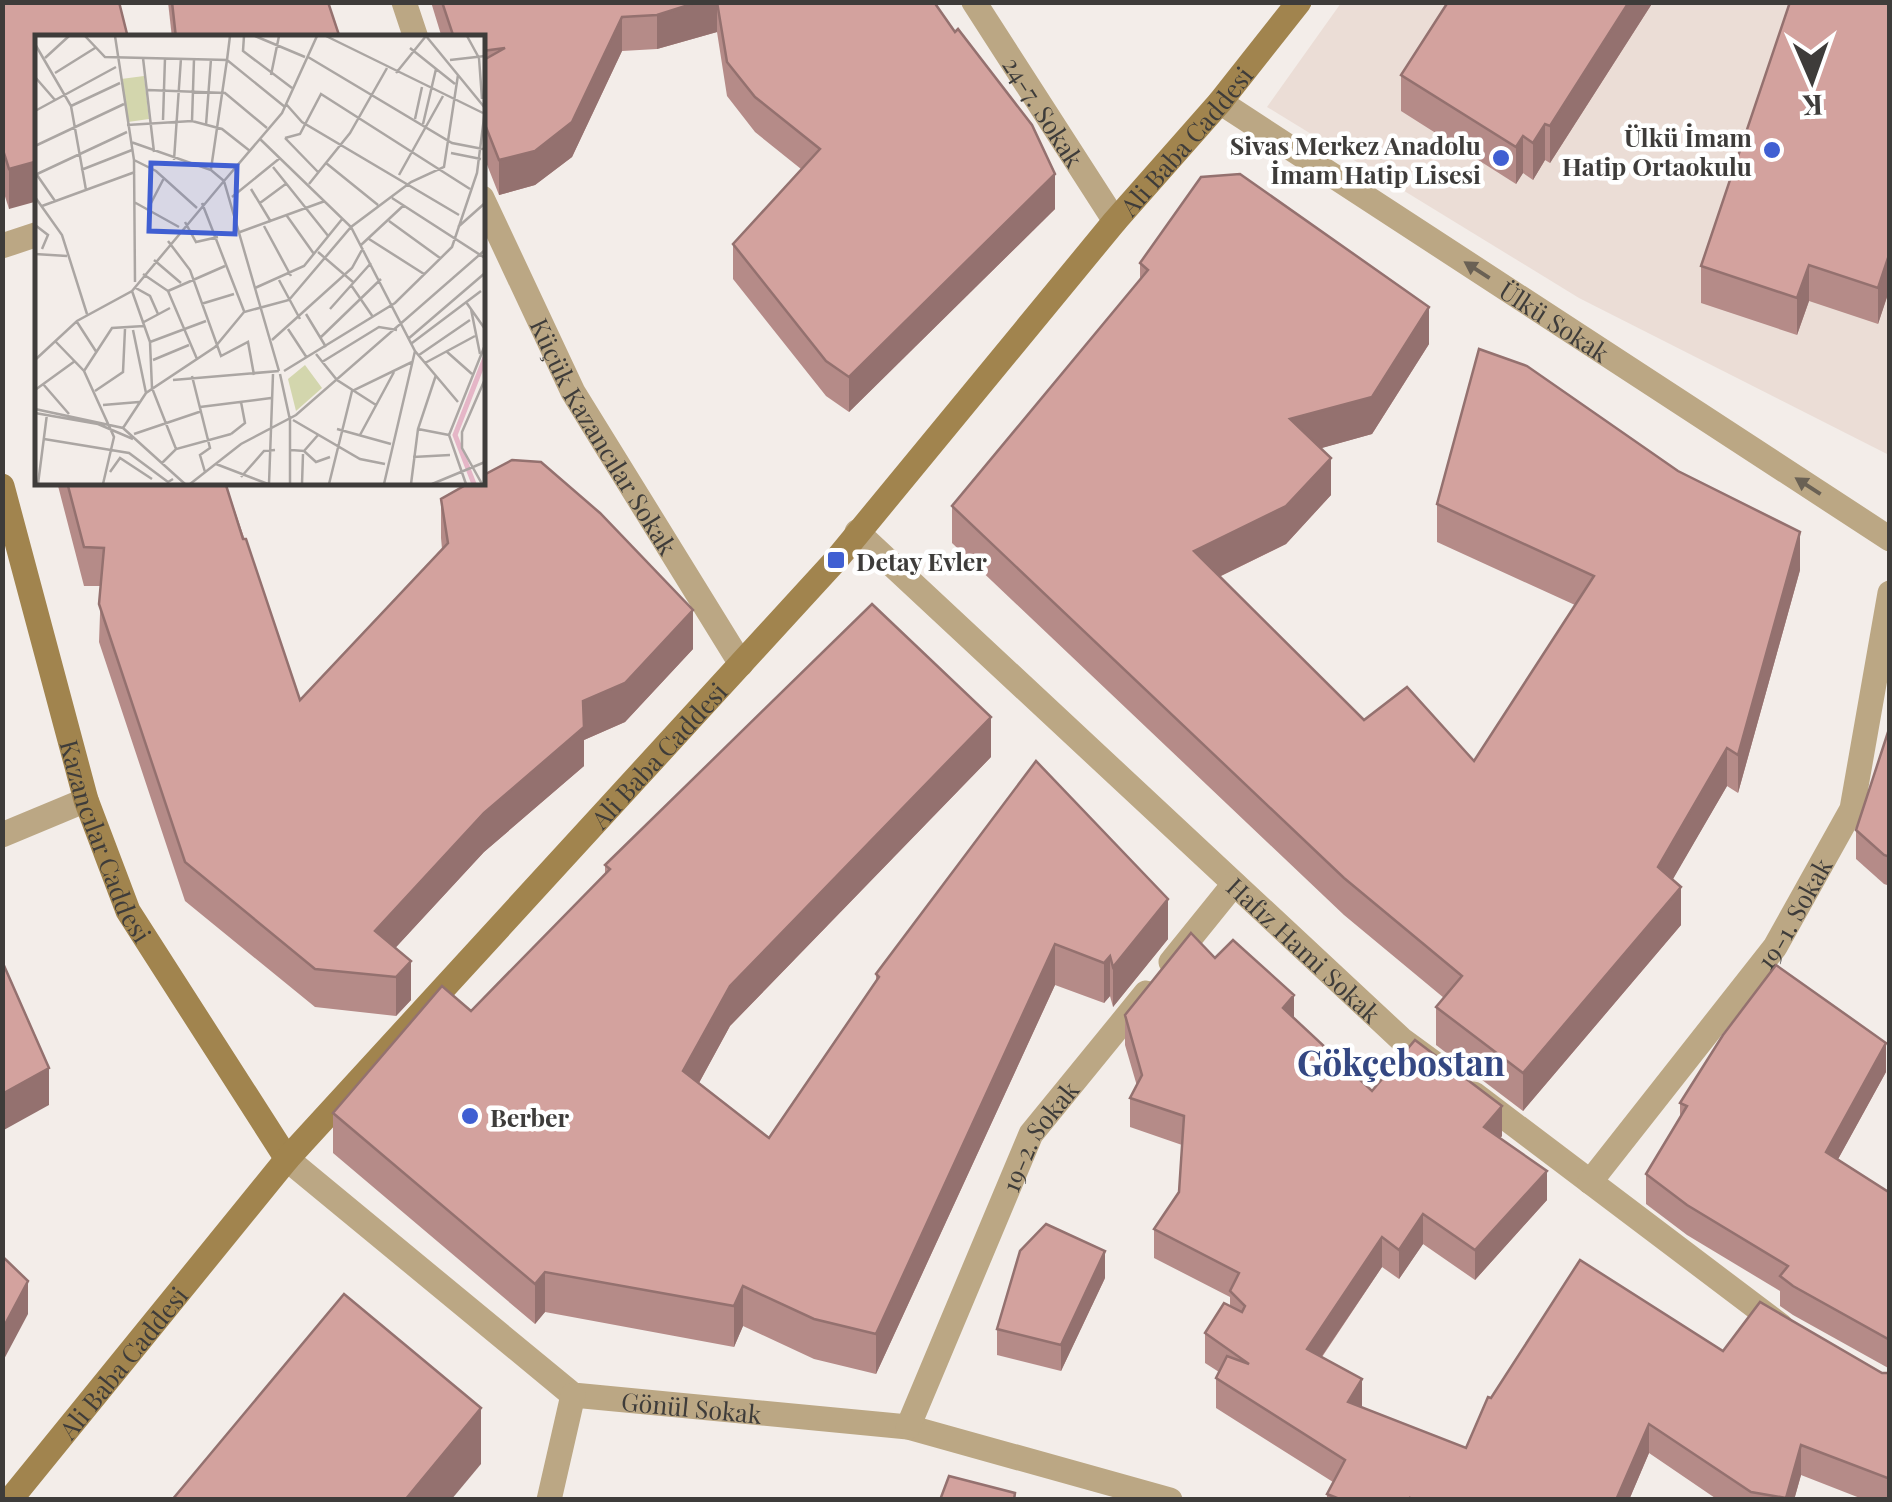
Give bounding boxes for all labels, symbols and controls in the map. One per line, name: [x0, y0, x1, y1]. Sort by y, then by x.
north arrow: [1762, 30, 1862, 130]
inset map: [35, 35, 485, 485]
street label: 24-7. Sokak: [997, 50, 1092, 173]
street label: Ali Baba Caddesi: [1111, 59, 1259, 222]
text: K: [1801, 88, 1824, 125]
place label: Ülkü İmam Hatip Ortaokulu: [1562, 120, 1752, 182]
place label: Sivas Merkez Anadolu İmam Hatip Lisesi: [1230, 128, 1481, 190]
marker: Ülkü İmam Hatip Ortaokulu: [1761, 139, 1783, 161]
marker: Sivas Merkez Anadolu İmam Hatip Lisesi: [1490, 147, 1512, 169]
one-way arrow: [1463, 261, 1491, 279]
street label: Ülkü Sokak: [1494, 273, 1617, 369]
street label: Küçük Kazancılar Sokak: [524, 312, 686, 561]
one-way arrow: [1794, 477, 1821, 495]
place label: Detay Evler: [856, 544, 987, 577]
marker: Detay Evler: [825, 549, 847, 571]
street label: Ali Baba Caddesi: [582, 674, 733, 835]
street label: Kazancılar Caddesi: [54, 736, 160, 948]
street label: 19-1. Sokak: [1748, 851, 1838, 975]
street label: Hafız Hami Sokak: [1221, 869, 1389, 1029]
district label: Gökçebostan: [1297, 1038, 1506, 1085]
street label: 19-2. Sokak: [992, 1073, 1085, 1196]
place label: Berber: [490, 1100, 570, 1133]
marker: Berber: [459, 1105, 481, 1127]
street label: Ali Baba Caddesi: [50, 1279, 194, 1446]
street label: Gönül Sokak: [620, 1383, 764, 1429]

